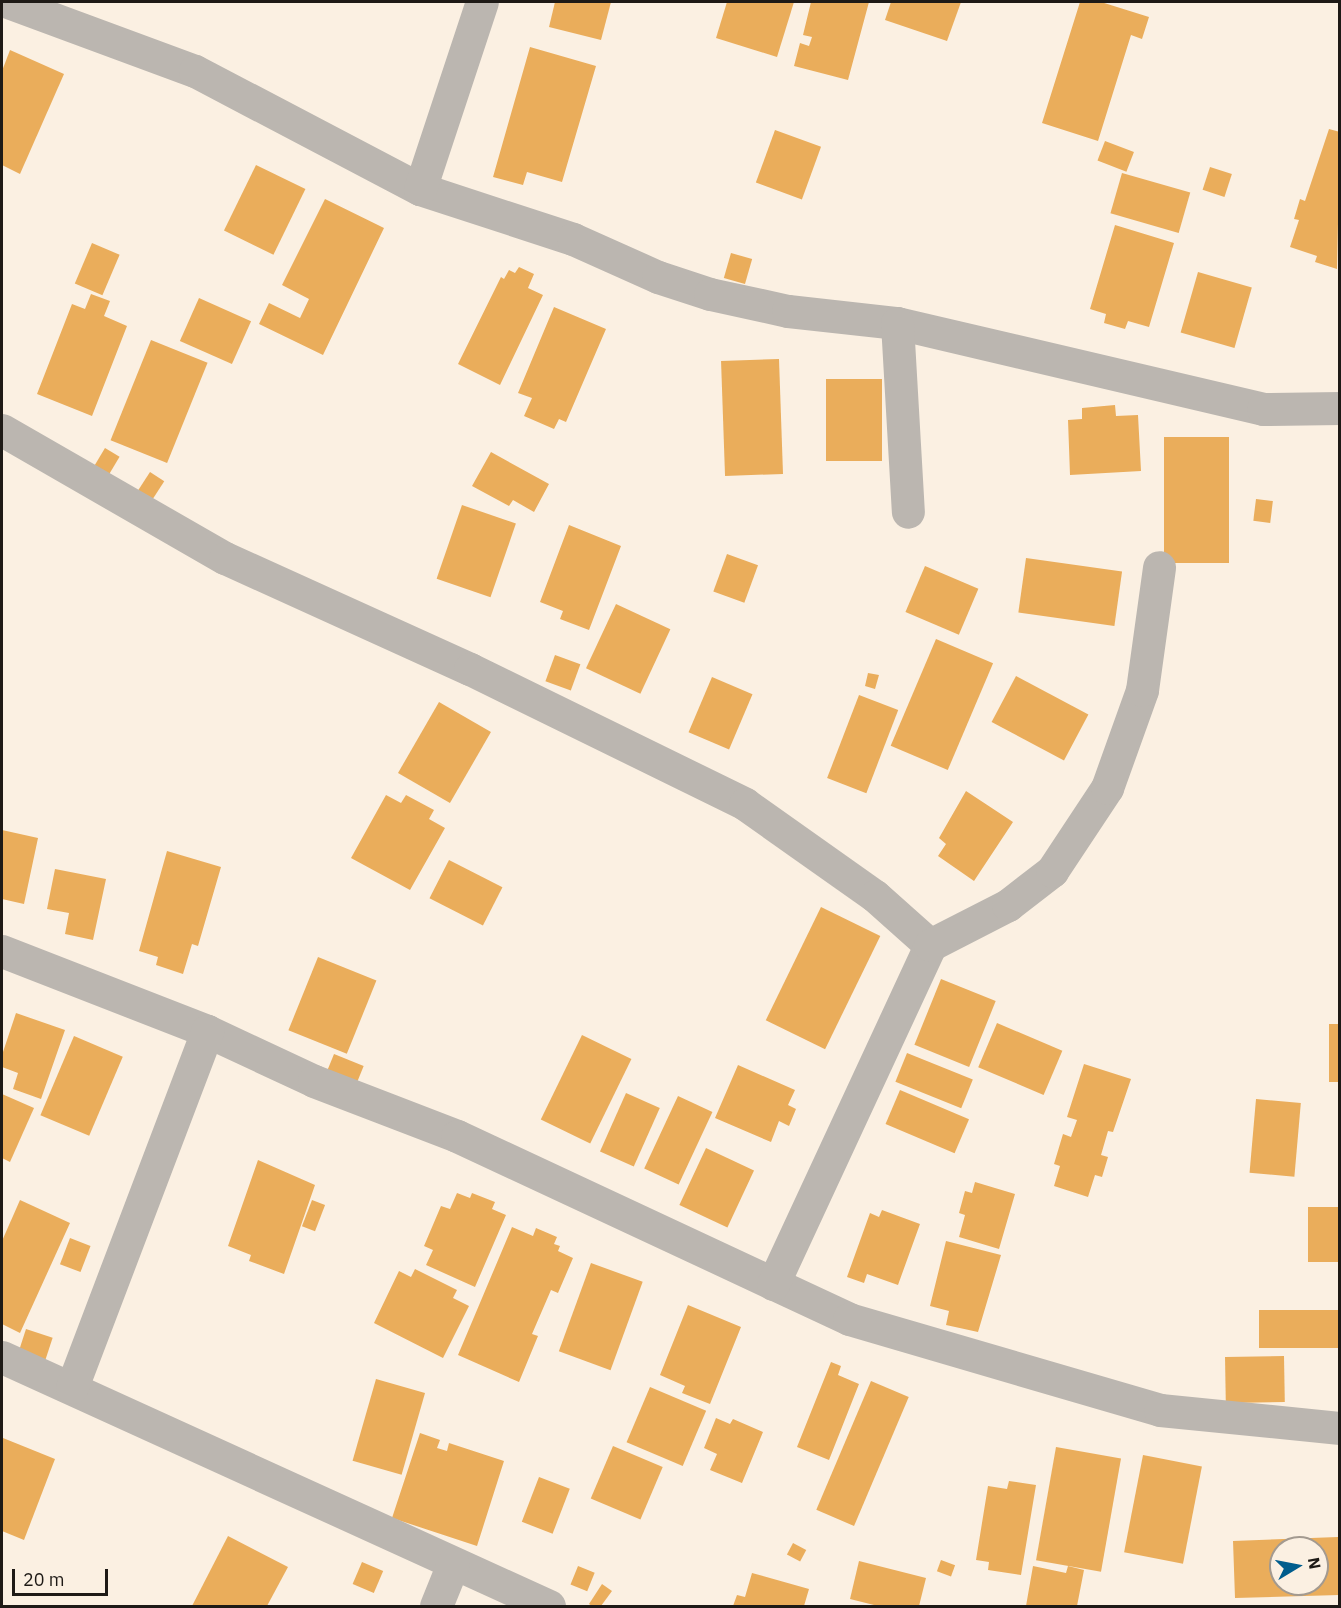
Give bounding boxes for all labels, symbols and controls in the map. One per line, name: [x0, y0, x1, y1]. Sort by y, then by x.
north arrow: [1269, 1536, 1329, 1596]
text: N: [1304, 1556, 1326, 1571]
scale bar: [15, 1557, 111, 1595]
text: 20 m: [23, 1568, 65, 1591]

